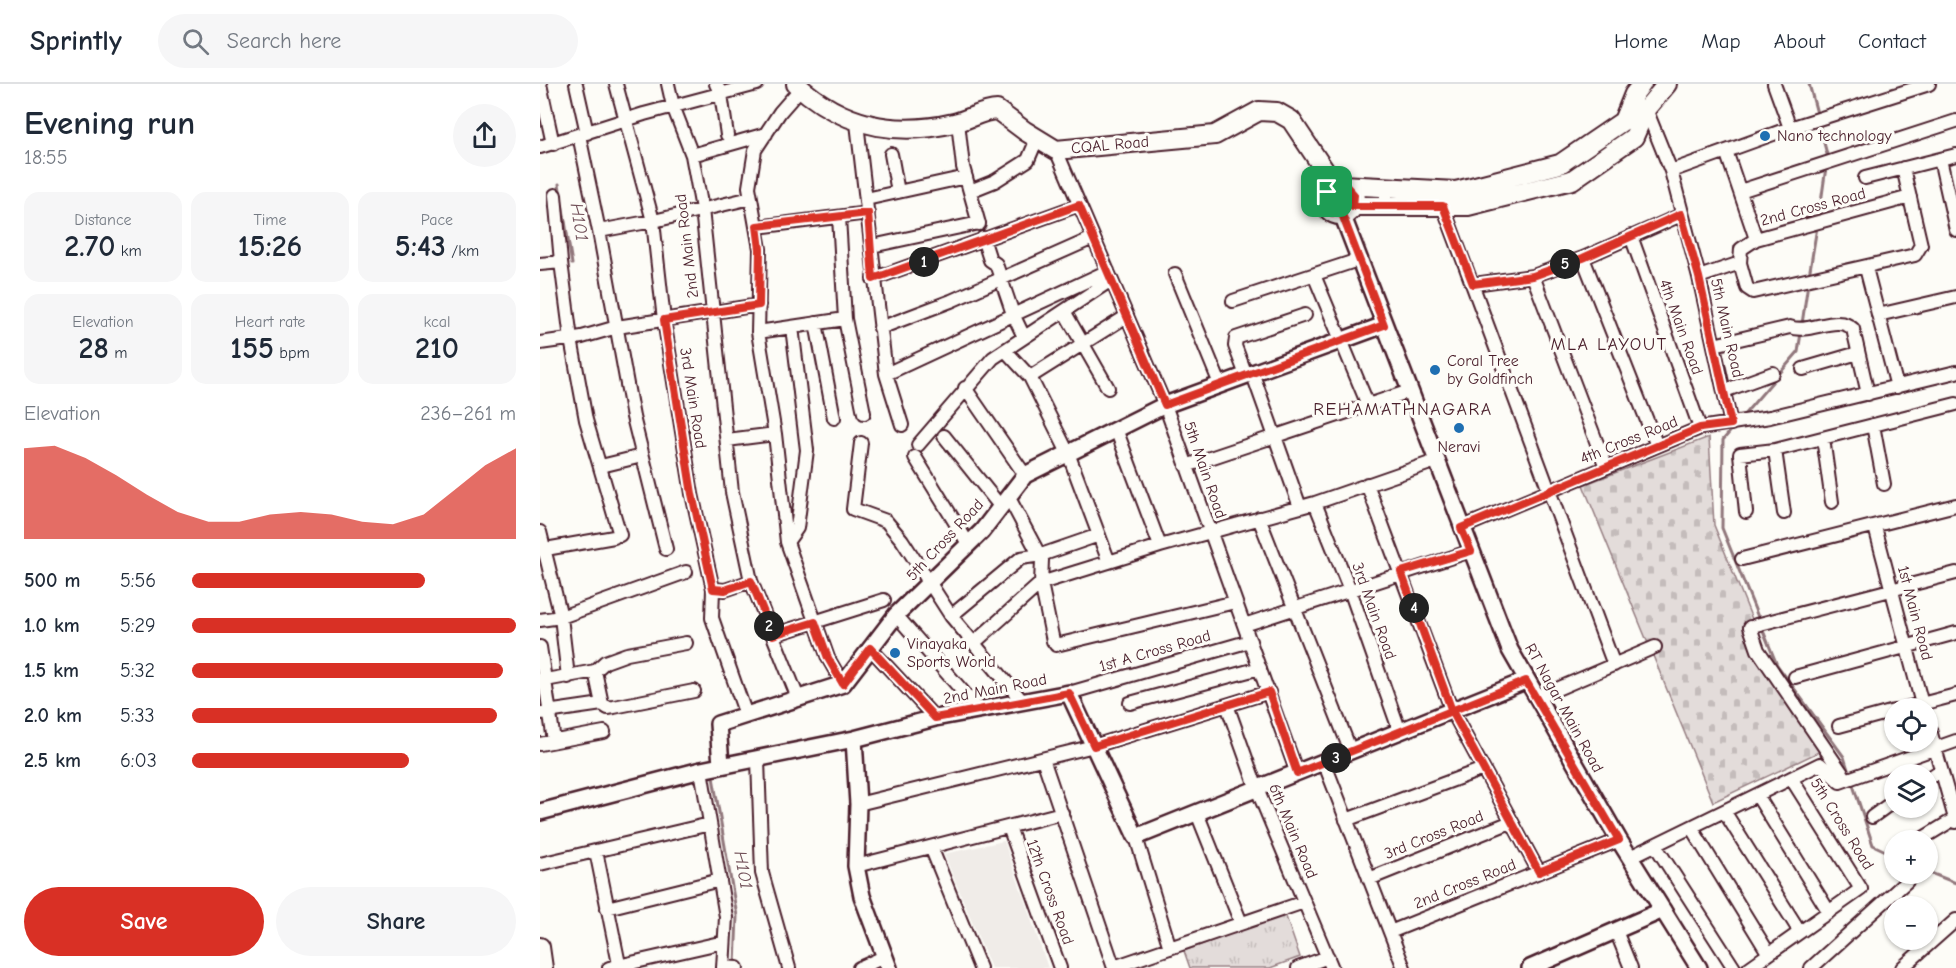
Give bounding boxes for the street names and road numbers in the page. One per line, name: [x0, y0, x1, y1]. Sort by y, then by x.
street label: CQAL Road: [1070, 133, 1150, 157]
street label: 2nd Cross Road: [1758, 184, 1868, 230]
street label: 2nd Main Road: [672, 193, 702, 299]
street label: 4th Main Road: [1655, 277, 1707, 377]
street label: 5th Main Road: [1707, 277, 1747, 379]
street label: 3rd Main Road: [676, 346, 710, 450]
street label: 4th Cross Road: [1578, 412, 1680, 468]
street label: 5th Main Road: [1180, 419, 1230, 521]
street label: 5th Cross Road: [903, 496, 987, 584]
street label: 3rd Main Road: [1348, 560, 1400, 662]
street label: 1st Main Road: [1894, 564, 1936, 662]
street label: 1st A Cross Road: [1097, 626, 1213, 676]
street label: RT Nagar Main Road: [1521, 640, 1607, 776]
street label: 2nd Main Road: [942, 670, 1048, 708]
street label: 5th Cross Road: [1807, 775, 1877, 873]
street label: 6th Main Road: [1265, 781, 1321, 881]
street label: 3rd Cross Road: [1382, 807, 1486, 863]
street label: 12th Cross Road: [1023, 837, 1077, 947]
street label: 2nd Cross Road: [1411, 855, 1519, 913]

